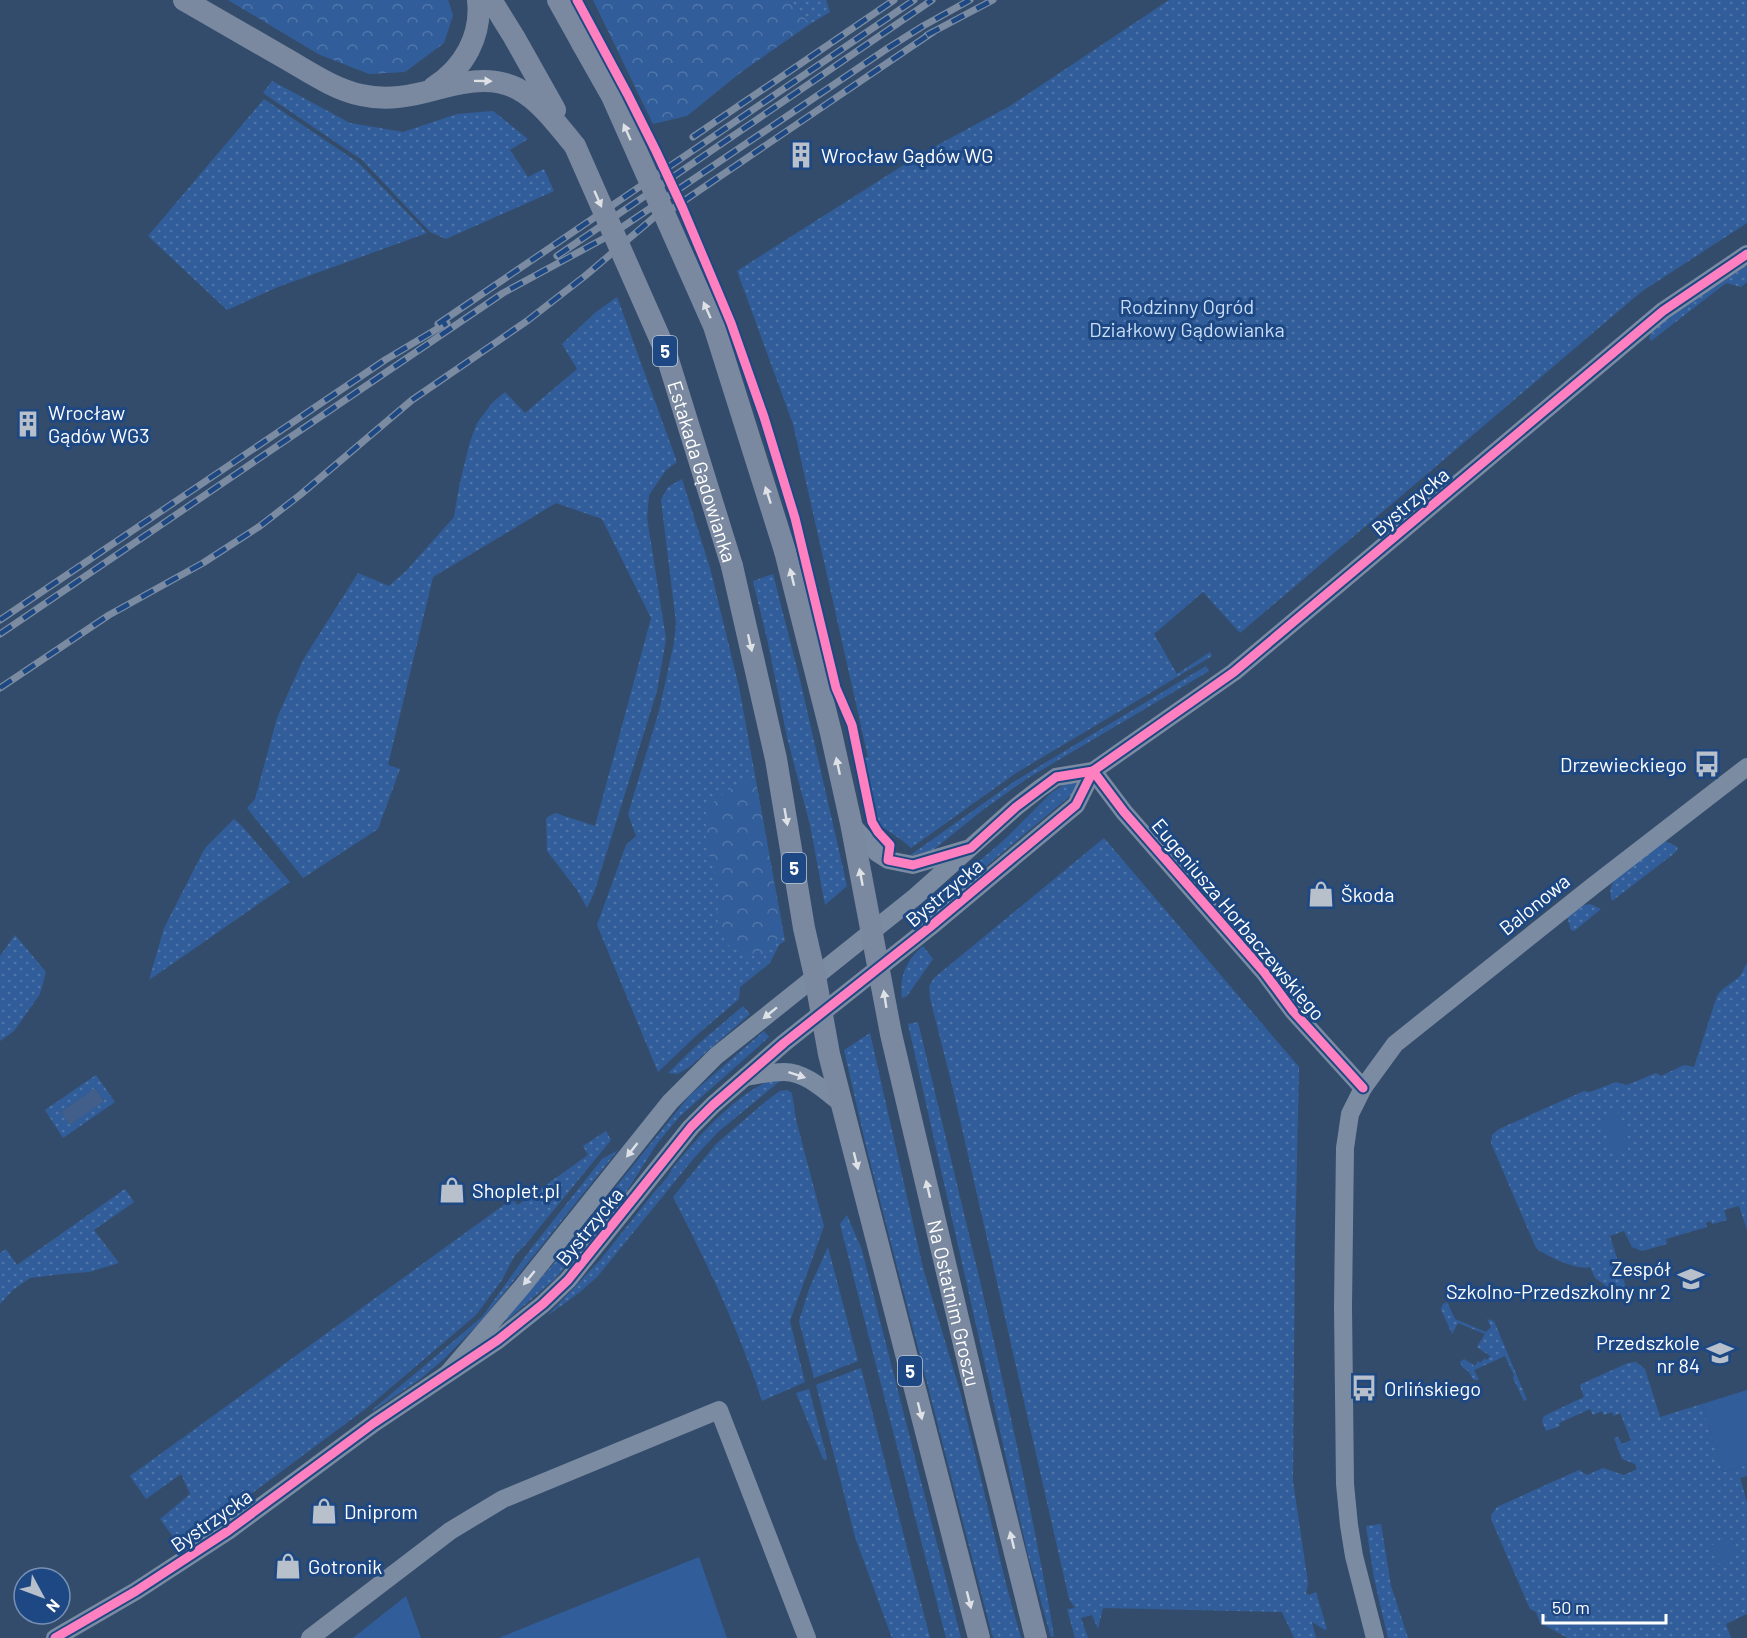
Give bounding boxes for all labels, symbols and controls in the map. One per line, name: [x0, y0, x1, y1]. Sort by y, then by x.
one-way arrow: [473, 76, 492, 85]
one-way arrow: [623, 123, 632, 140]
building icon: Wrocław Gądów WG: [786, 140, 816, 170]
place label: Wrocław Gądów WG: [821, 143, 993, 167]
one-way arrow: [594, 191, 603, 208]
park label: Rodzinny Ogród Działkowy Gądowianka: [1089, 294, 1285, 341]
one-way arrow: [702, 300, 712, 318]
road number: 5: [653, 336, 677, 366]
street label: Estakada Gądowianka: [663, 378, 742, 565]
place label: Wrocław Gądów WG3: [48, 400, 150, 447]
building icon: Wrocław Gądów WG3: [13, 409, 43, 439]
street label: Bystrzycka: [1366, 462, 1454, 540]
one-way arrow: [762, 486, 772, 504]
one-way arrow: [786, 568, 796, 586]
one-way arrow: [745, 634, 755, 653]
bus stop icon: Drzewieckiego: [1692, 749, 1722, 779]
place label: Drzewieckiego: [1560, 752, 1687, 776]
one-way arrow: [833, 756, 842, 775]
one-way arrow: [781, 808, 790, 827]
street label: Eugeniusza Horbaczewskiego: [1147, 813, 1331, 1025]
road number: 5: [782, 853, 806, 883]
street label: Bystrzycka: [900, 853, 988, 931]
one-way arrow: [856, 867, 865, 886]
street label: Balonowa: [1494, 868, 1574, 940]
shop icon: Škoda: [1306, 879, 1336, 909]
place label: Škoda: [1341, 882, 1394, 906]
one-way arrow: [880, 990, 889, 1009]
one-way arrow: [762, 1006, 777, 1019]
one-way arrow: [788, 1071, 806, 1080]
one-way arrow: [626, 1142, 638, 1158]
one-way arrow: [852, 1152, 861, 1170]
shop icon: Shoplet.pl: [437, 1175, 467, 1205]
place label: Shoplet.pl: [472, 1178, 560, 1202]
one-way arrow: [922, 1180, 932, 1199]
street label: Bystrzycka: [550, 1182, 628, 1270]
street label: Na Ostatnim Groszu: [923, 1217, 986, 1389]
place label: Zespół Szkolno-Przedszkolny nr 2: [1446, 1256, 1671, 1303]
school or university icon: Zespół Szkolno-Przedszkolny nr 2: [1676, 1264, 1706, 1294]
one-way arrow: [524, 1271, 536, 1286]
place label: Przedszkole nr 84: [1596, 1330, 1700, 1377]
school or university icon: Przedszkole nr 84: [1705, 1338, 1735, 1368]
road number: 5: [898, 1356, 922, 1386]
bus stop icon: Orlińskiego: [1349, 1373, 1379, 1403]
place label: Orlińskiego: [1384, 1376, 1481, 1400]
one-way arrow: [916, 1402, 926, 1420]
street label: Bystrzycka: [166, 1483, 256, 1557]
shop icon: Dniprom: [309, 1496, 339, 1526]
place label: Dniprom: [344, 1499, 418, 1523]
one-way arrow: [1006, 1531, 1016, 1550]
shop icon: Gotronik: [273, 1551, 303, 1581]
place label: Gotronik: [308, 1554, 382, 1578]
north arrow: [12, 1566, 72, 1626]
scale bar: [1543, 1587, 1666, 1625]
one-way arrow: [965, 1591, 974, 1609]
text: N: [43, 1596, 64, 1616]
text: 50 m: [1552, 1596, 1590, 1618]

